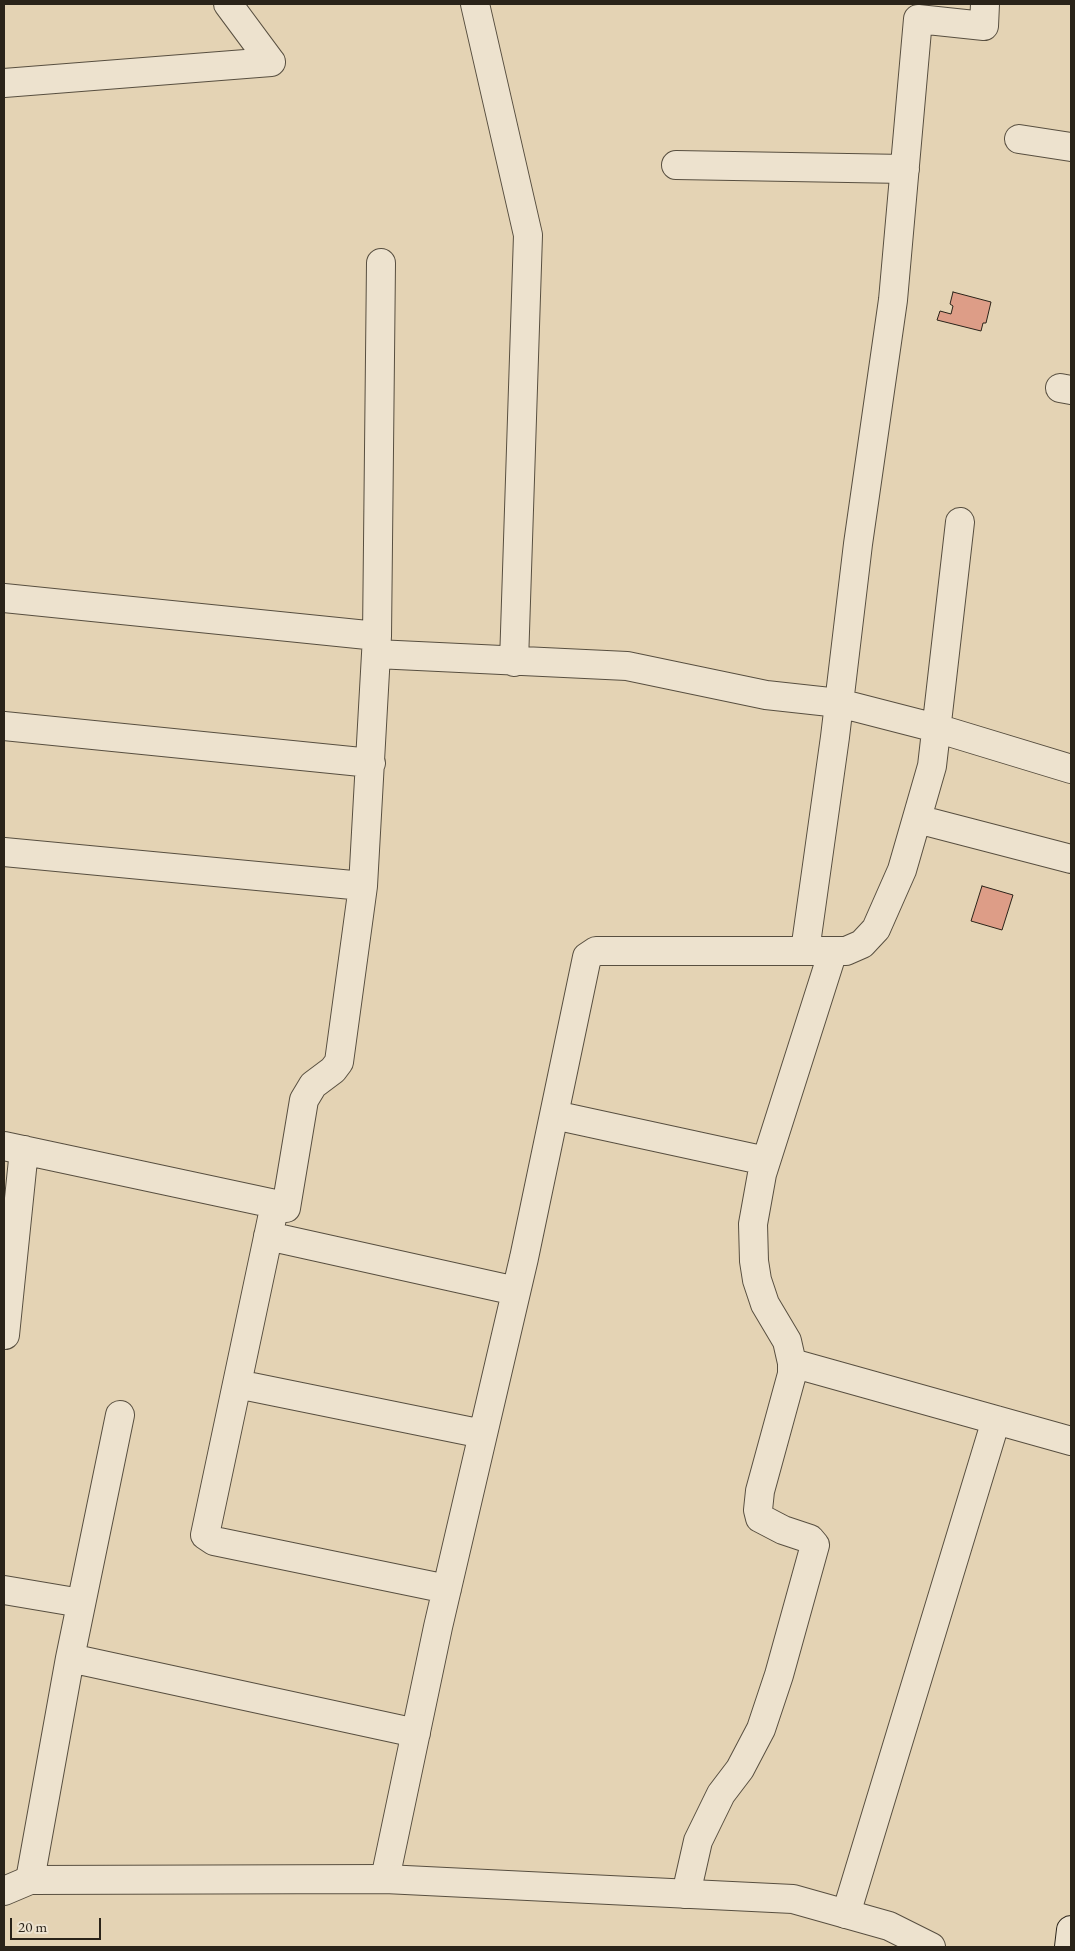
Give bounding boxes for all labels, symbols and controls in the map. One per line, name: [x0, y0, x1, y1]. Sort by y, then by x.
scale bar: [12, 1908, 104, 1940]
text: 20 m: [18, 1917, 47, 1936]

